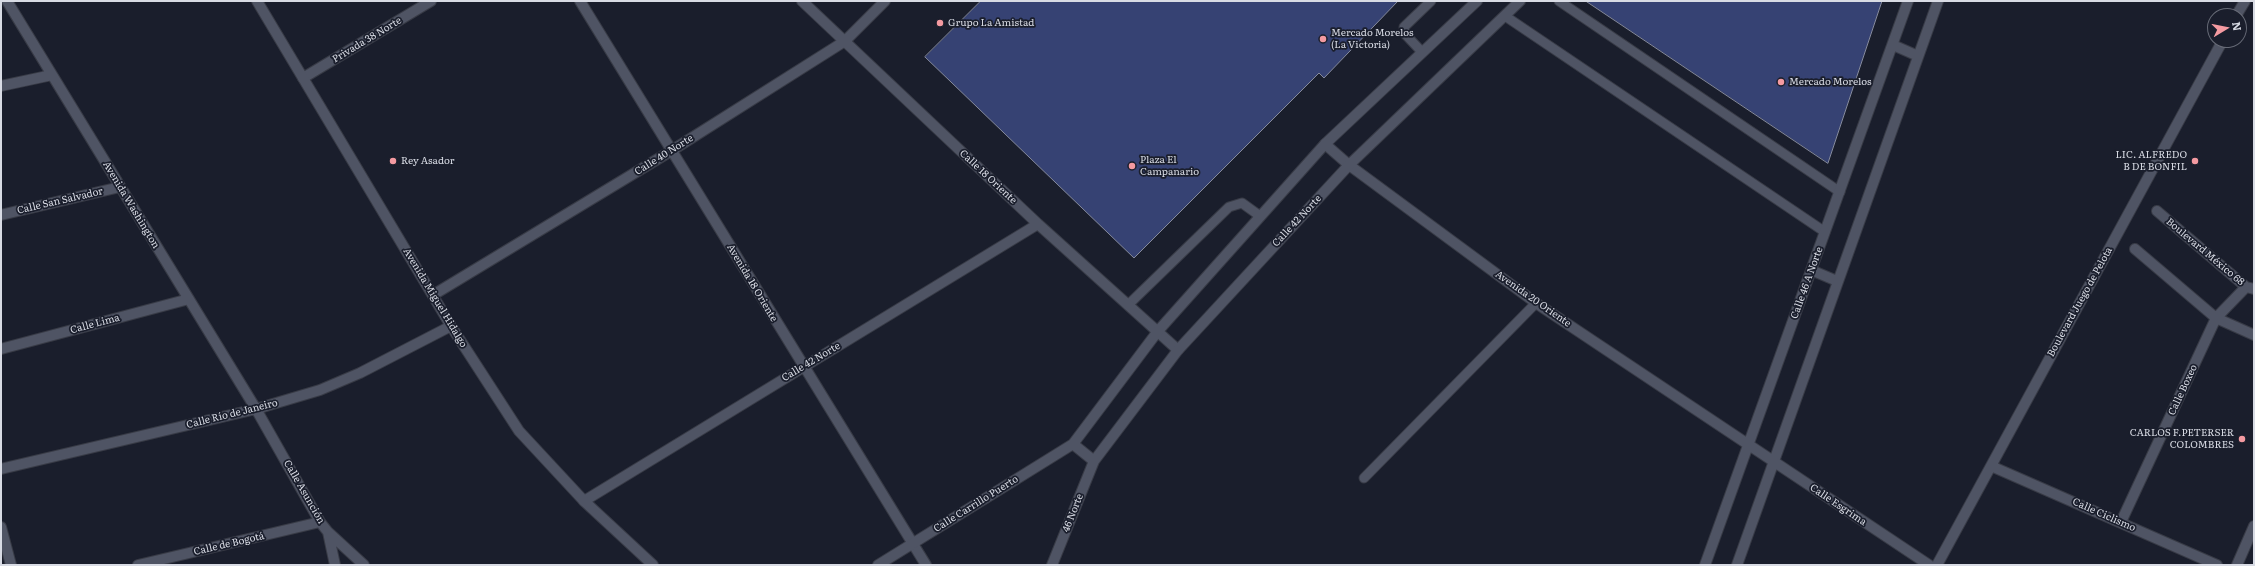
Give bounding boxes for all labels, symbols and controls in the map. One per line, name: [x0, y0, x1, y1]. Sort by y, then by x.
north arrow: [2207, 8, 2247, 48]
street label: Privada 38 Norte: [330, 15, 404, 65]
place label: Grupo La Amistad: [948, 17, 1034, 29]
marker: Grupo La Amistad: [935, 18, 945, 28]
text: N: [2229, 20, 2247, 32]
place label: Mercado Morelos (La Victoria): [1331, 27, 1413, 50]
marker: Mercado Morelos (La Victoria): [1318, 34, 1328, 44]
place label: Mercado Morelos: [1789, 76, 1871, 88]
marker: Mercado Morelos: [1776, 77, 1786, 87]
street label: Calle 40 Norte: [632, 132, 696, 178]
street label: Calle 18 Oriente: [957, 147, 1019, 207]
place label: LIC. ALFREDO B DE BONFIL: [2115, 149, 2187, 172]
place label: Plaza El Campanario: [1140, 154, 1199, 178]
place label: Rey Asador: [401, 155, 454, 167]
marker: Rey Asador: [388, 156, 398, 166]
marker: LIC. ALFREDO B DE BONFIL: [2190, 156, 2200, 166]
street label: Avenida Washington: [100, 159, 162, 251]
marker: Plaza El Campanario: [1127, 161, 1137, 171]
street label: Calle San Salvador: [16, 185, 104, 217]
street label: Calle 42 Norte: [1270, 193, 1324, 249]
street label: Boulevard México 68: [2163, 216, 2247, 288]
street label: Avenida 18 Oriente: [724, 242, 780, 324]
street label: Calle 46 A Norte: [1788, 245, 1826, 321]
street label: Boulevard Juego de Pelota: [2045, 245, 2115, 359]
street label: Avenida Miguel Hidalgo: [400, 246, 470, 350]
street label: Avenida 20 Oriente: [1493, 268, 1573, 330]
street label: Calle Lima: [69, 312, 121, 336]
street label: Calle 42 Norte: [780, 340, 842, 384]
street label: Calle Boxeo: [2166, 363, 2200, 417]
street label: Calle Río de Janeiro: [185, 397, 279, 431]
place label: CARLOS F.PETERSER COLOMBRES: [2130, 427, 2234, 450]
marker: CARLOS F.PETERSER COLOMBRES: [2237, 434, 2247, 444]
street label: Calle Asunción: [281, 458, 327, 526]
street label: Calle Carrillo Puerto: [931, 473, 1021, 535]
street label: Calle Esgrima: [1807, 482, 1869, 528]
street label: 46 Norte: [1060, 492, 1086, 534]
street label: Calle Ciclismo: [2070, 496, 2138, 534]
street label: Calle de Bogotá: [192, 530, 266, 558]

